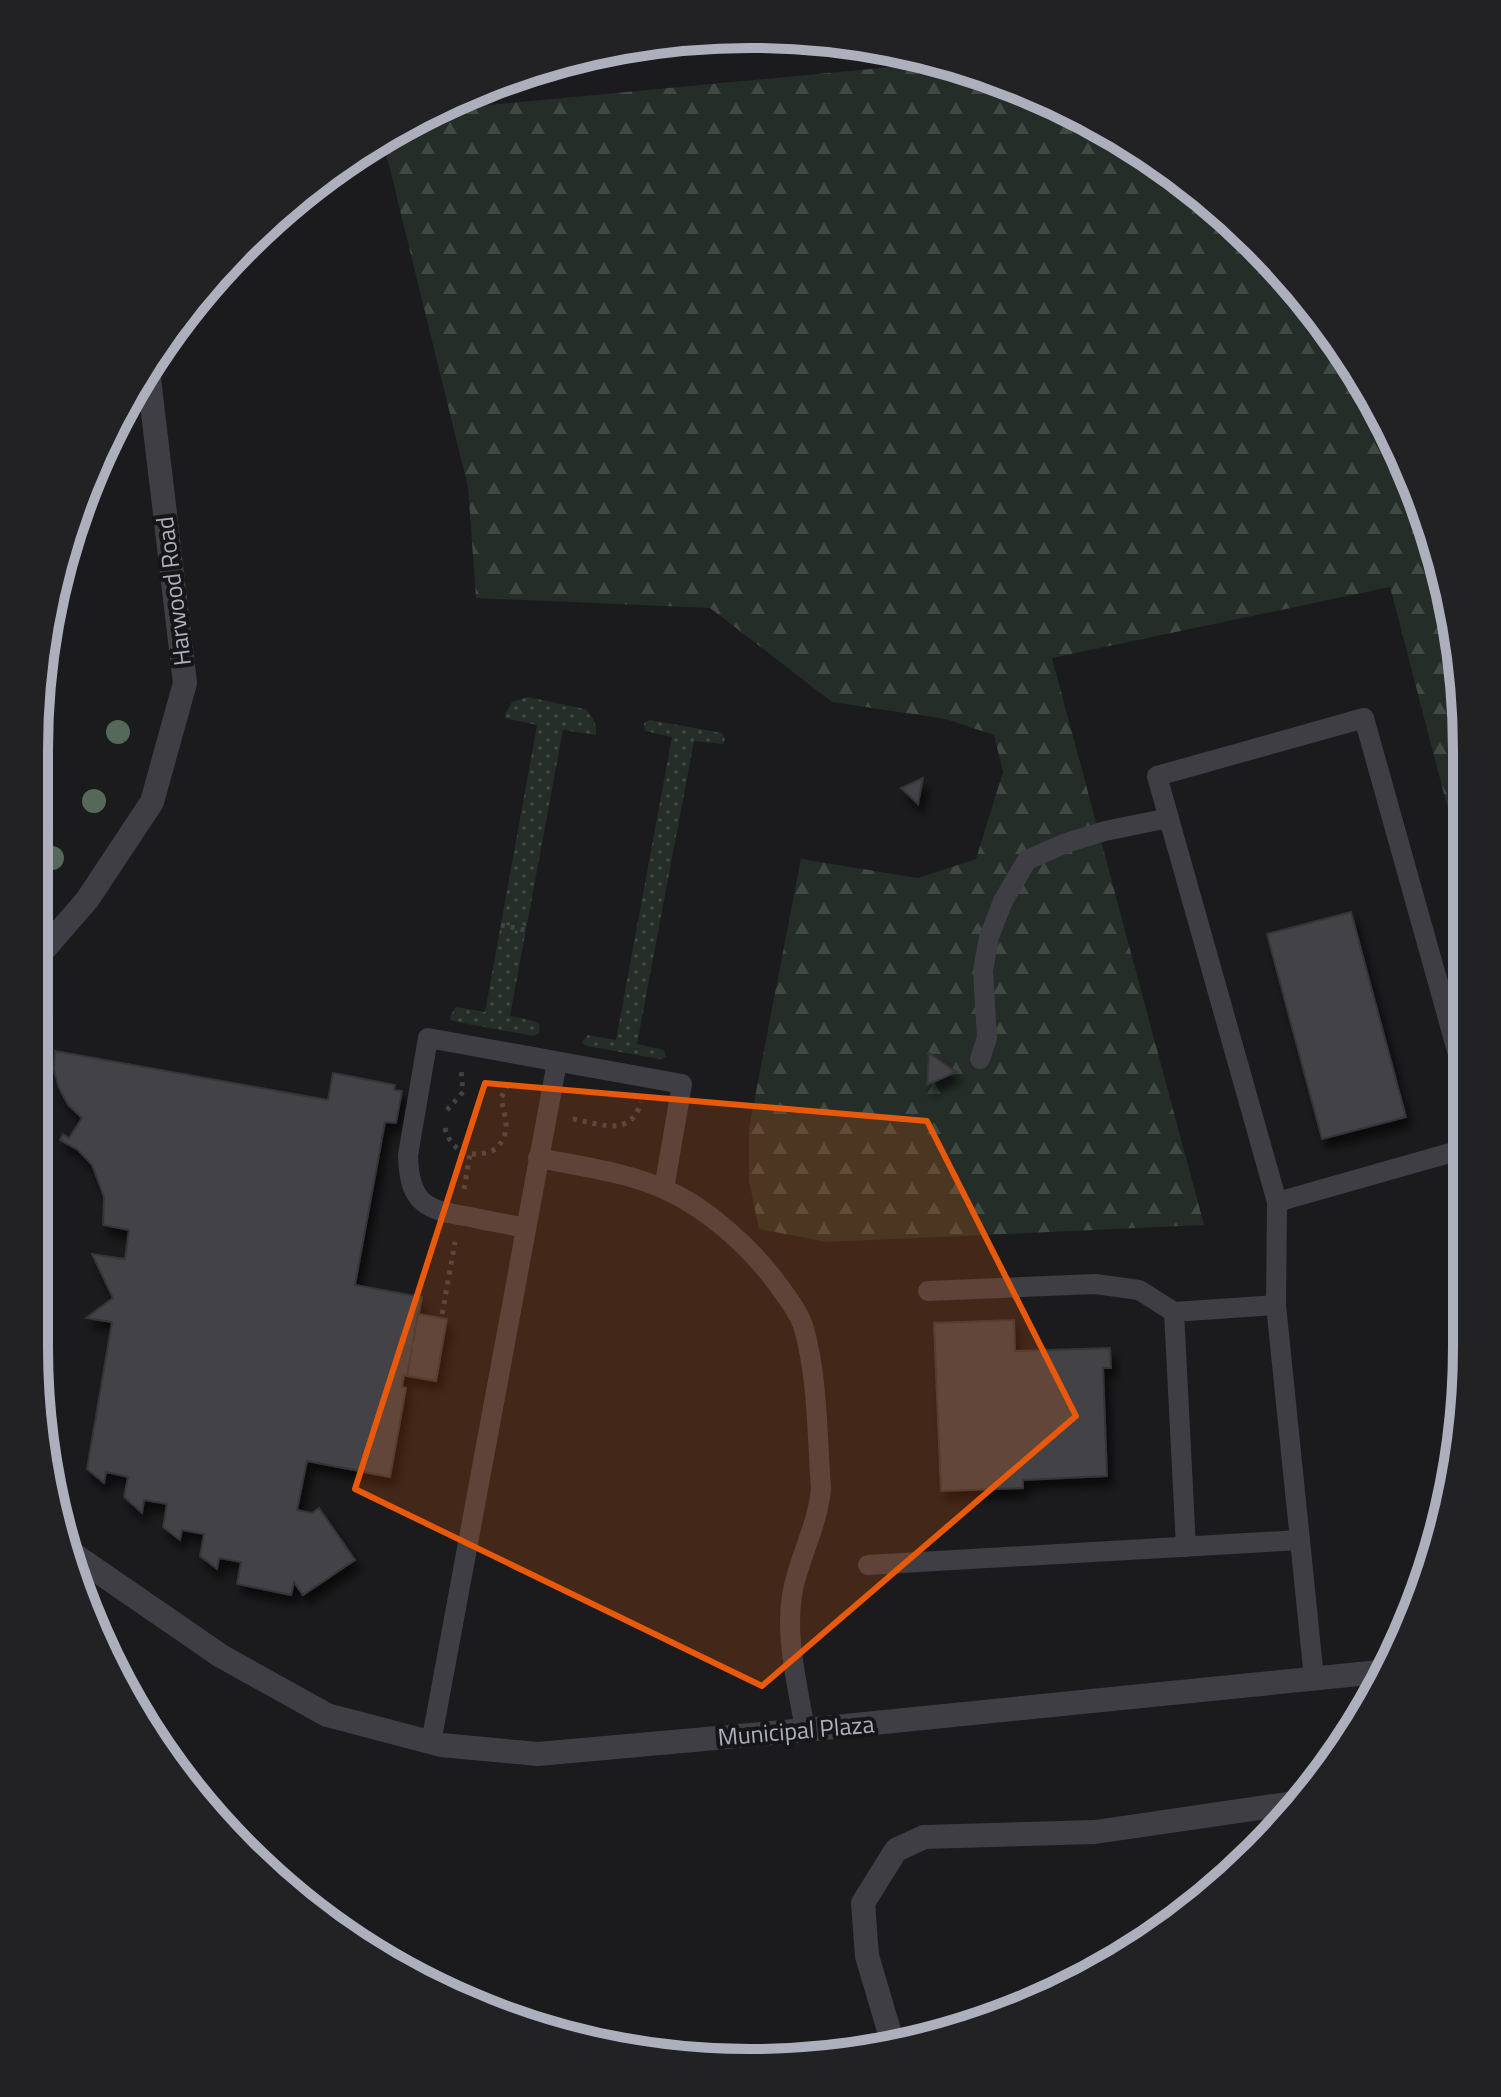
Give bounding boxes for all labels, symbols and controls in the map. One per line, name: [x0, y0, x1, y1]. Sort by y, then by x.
street label: Harwood Road: [146, 514, 200, 668]
street label: Municipal Plaza: [716, 1705, 876, 1755]

